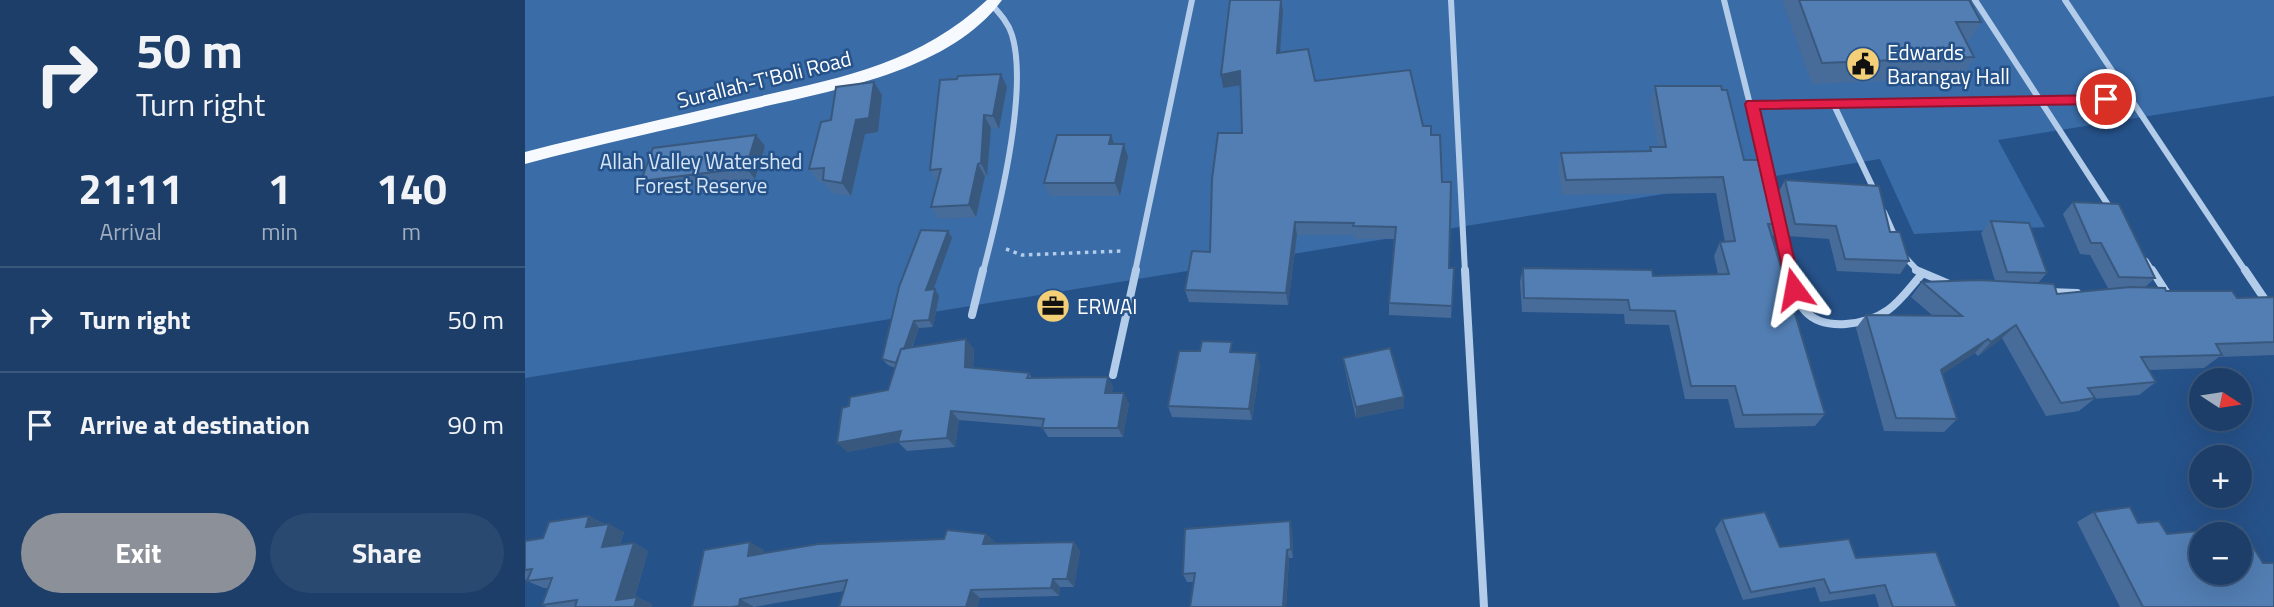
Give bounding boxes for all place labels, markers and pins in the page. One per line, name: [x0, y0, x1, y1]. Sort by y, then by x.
place label: Edwards Barangay Hall: [1887, 36, 2010, 92]
public building icon: Edwards Barangay Hall: [1844, 45, 1882, 83]
pin: [2076, 69, 2136, 129]
office icon: ERWAI: [1034, 287, 1072, 325]
place label: ERWAI: [1077, 290, 1137, 322]

